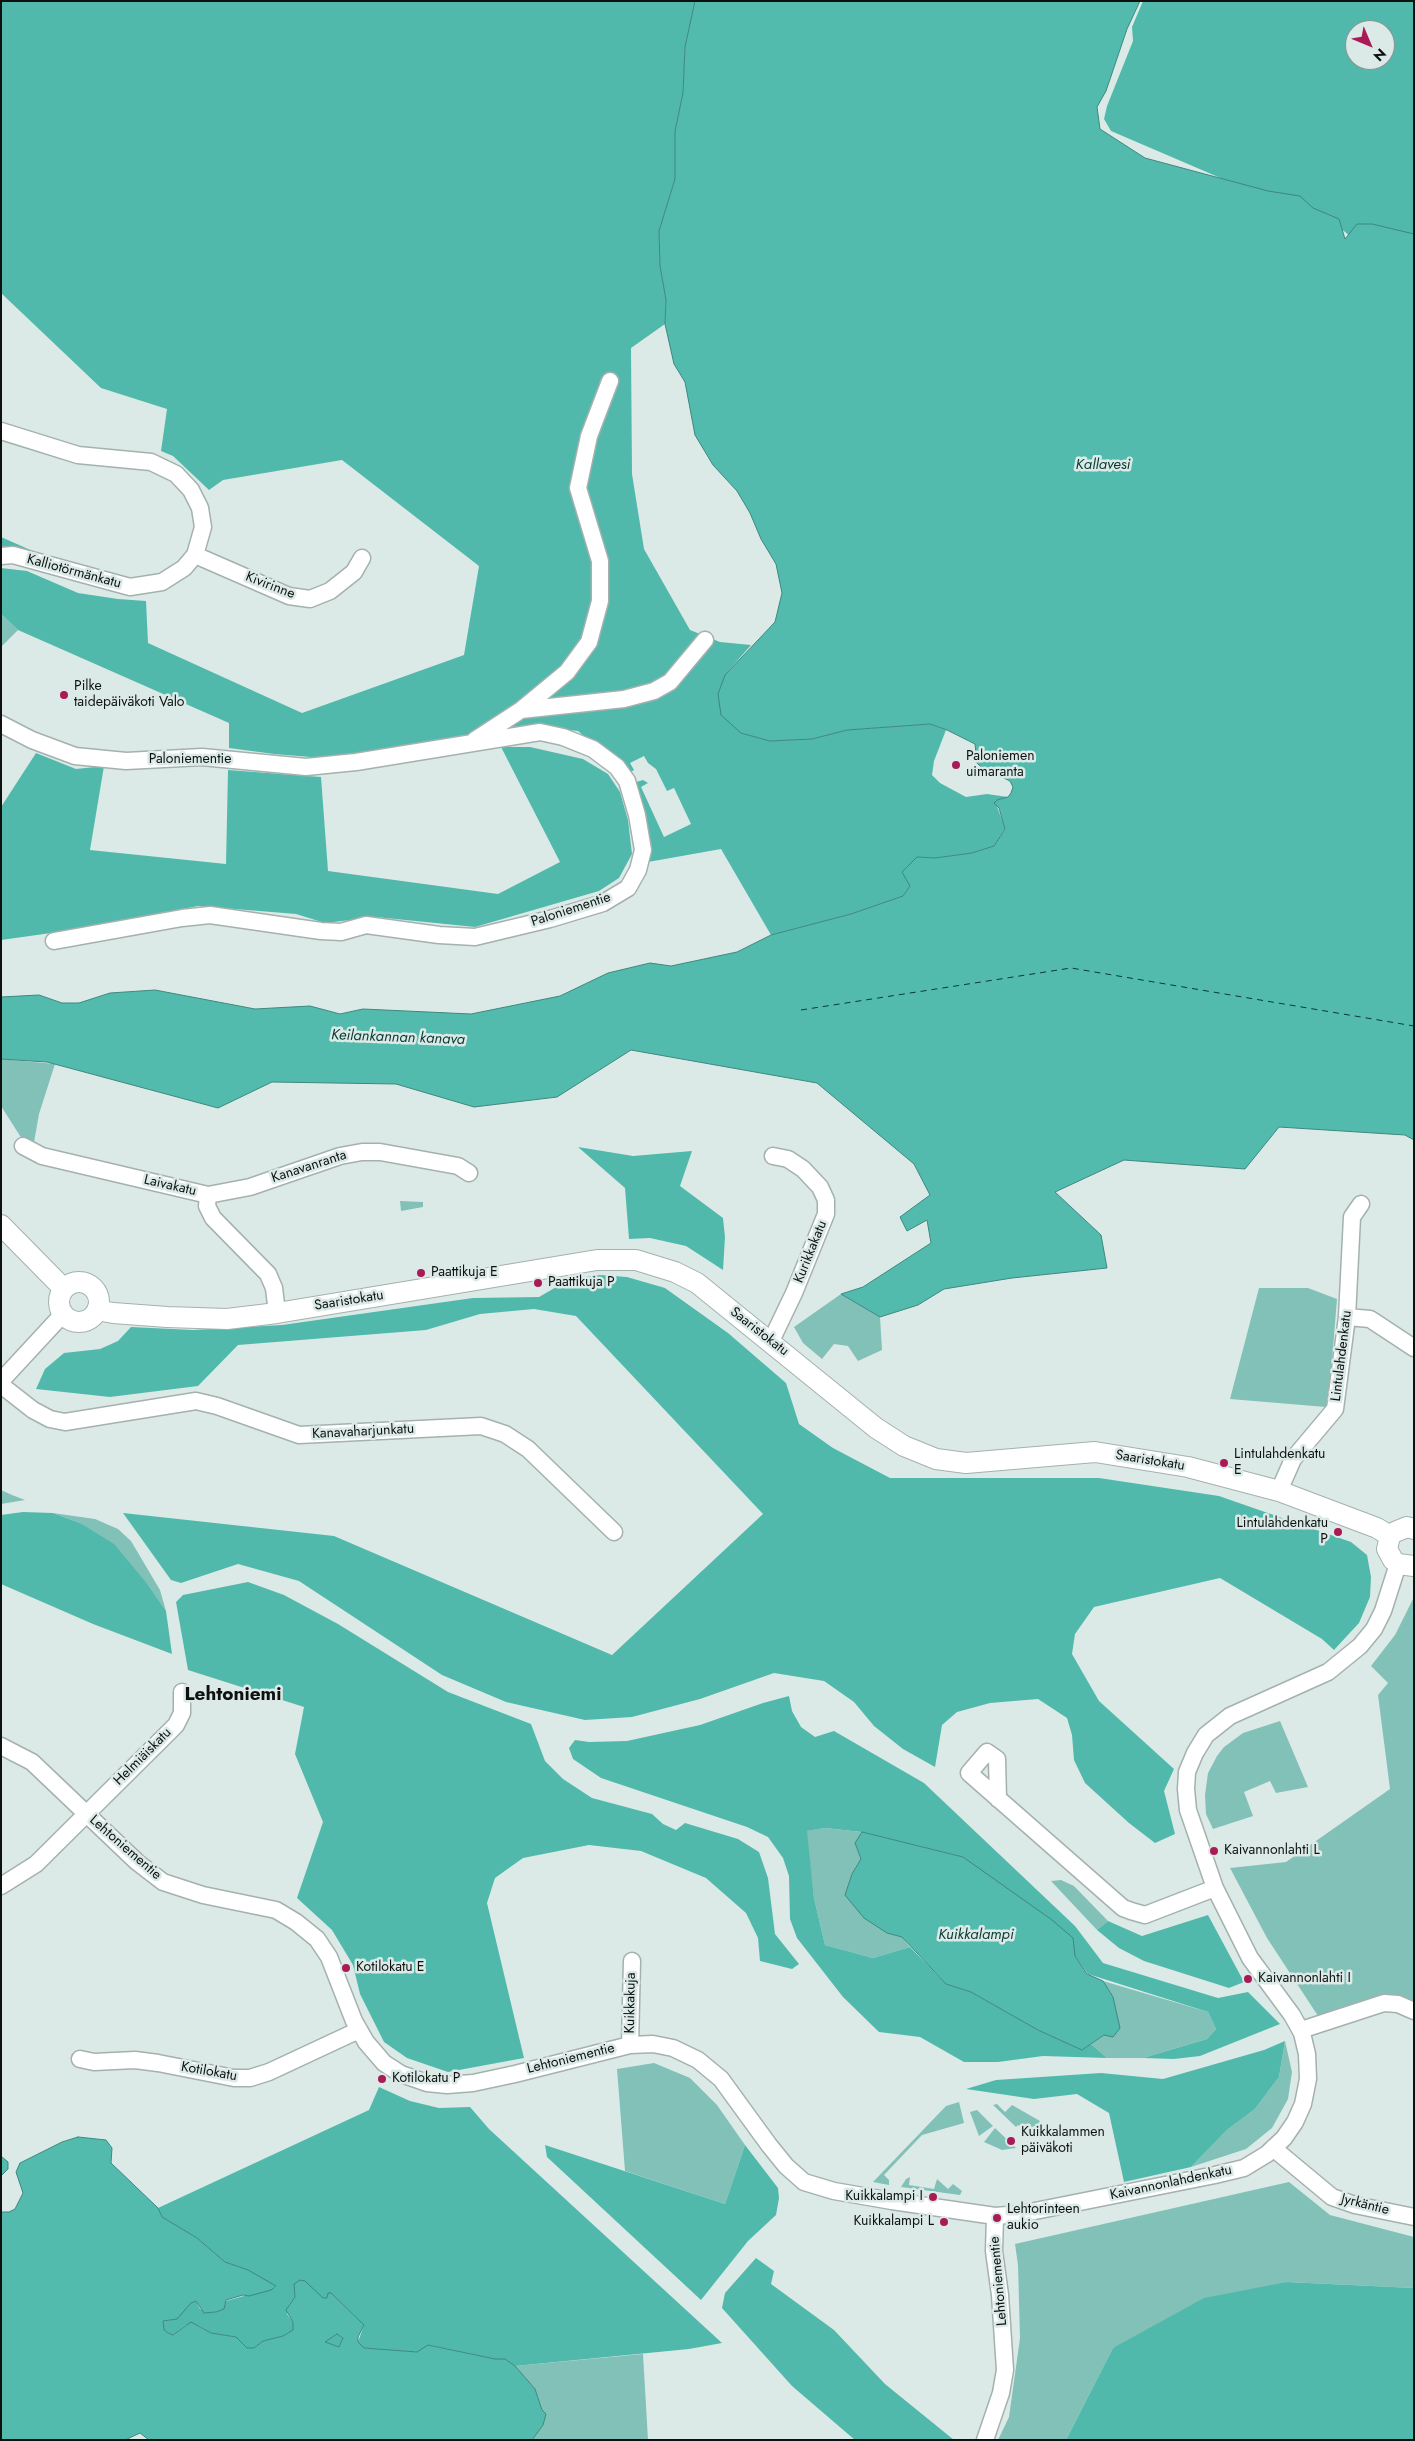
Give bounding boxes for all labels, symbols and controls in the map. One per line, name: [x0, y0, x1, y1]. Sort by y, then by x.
north arrow: [1345, 20, 1395, 70]
text: N: [1369, 44, 1391, 66]
water label: Kallavesi: [1076, 456, 1130, 474]
street label: Kalliotörmänkatu: [25, 551, 123, 593]
street label: Kivirinne: [243, 569, 297, 603]
place label: Pilke taidepäiväkoti Valo: [74, 679, 185, 712]
marker: Pilke taidepäiväkoti Valo: [58, 689, 70, 701]
place label: Paloniemen uimaranta: [966, 749, 1035, 782]
street label: Paloniementie: [149, 752, 231, 768]
marker: Paloniemen uimaranta: [950, 759, 962, 771]
street label: Paloniementie: [529, 889, 613, 931]
water label: Keilankannan kanava: [331, 1027, 465, 1049]
street label: Kanavanranta: [269, 1147, 349, 1187]
street label: Laivakatu: [142, 1172, 198, 1200]
street label: Kurikkakatu: [791, 1218, 831, 1286]
place label: Paattikuja E: [431, 1265, 498, 1281]
marker: Paattikuja E: [415, 1267, 427, 1279]
place label: Paattikuja P: [548, 1275, 615, 1291]
marker: Paattikuja P: [532, 1277, 544, 1289]
street label: Saaristokatu: [313, 1287, 385, 1315]
street label: Saaristokatu: [726, 1304, 792, 1360]
street label: Lintulahdenkatu: [1328, 1310, 1356, 1402]
street label: Kanavaharjunkatu: [312, 1421, 414, 1443]
street label: Saaristokatu: [1114, 1447, 1186, 1475]
place label: Lintulahdenkatu E: [1234, 1447, 1325, 1480]
marker: Lintulahdenkatu E: [1218, 1457, 1230, 1469]
place label: Lintulahdenkatu P: [1237, 1516, 1328, 1548]
marker: Lintulahdenkatu P: [1332, 1526, 1344, 1538]
district label: Lehtoniemi: [185, 1684, 281, 1706]
street label: Helmiäiskatu: [111, 1725, 175, 1789]
street label: Lehtoniementie: [86, 1812, 164, 1884]
place label: Kaivannonlahti L: [1224, 1843, 1320, 1859]
marker: Kaivannonlahti L: [1208, 1845, 1220, 1857]
water label: Kuikkalampi: [938, 1926, 1014, 1944]
place label: Kotilokatu E: [356, 1960, 425, 1976]
marker: Kotilokatu E: [340, 1962, 352, 1974]
place label: Kaivannonlahti I: [1258, 1971, 1351, 1987]
street label: Kuikkakuja: [622, 1972, 640, 2034]
marker: Kaivannonlahti I: [1242, 1973, 1254, 1985]
street label: Lehtoniementie: [525, 2040, 617, 2078]
street label: Kotilokatu: [180, 2059, 238, 2085]
place label: Kotilokatu P: [392, 2071, 460, 2087]
marker: Kotilokatu P: [376, 2073, 388, 2085]
place label: Kuikkalammen päiväkoti: [1021, 2125, 1105, 2158]
marker: Kuikkalammen päiväkoti: [1005, 2135, 1017, 2147]
street label: Kaivannonlahdenkatu: [1108, 2162, 1234, 2204]
place label: Kuikkalampi I: [845, 2189, 923, 2205]
marker: Kuikkalampi I: [927, 2191, 939, 2203]
street label: Jyrkäntie: [1339, 2191, 1391, 2219]
place label: Lehtorinteen aukio: [1007, 2202, 1080, 2234]
marker: Lehtorinteen aukio: [991, 2212, 1003, 2224]
place label: Kuikkalampi L: [853, 2214, 934, 2230]
marker: Kuikkalampi L: [938, 2216, 950, 2228]
street label: Lehtoniementie: [987, 2236, 1011, 2326]

